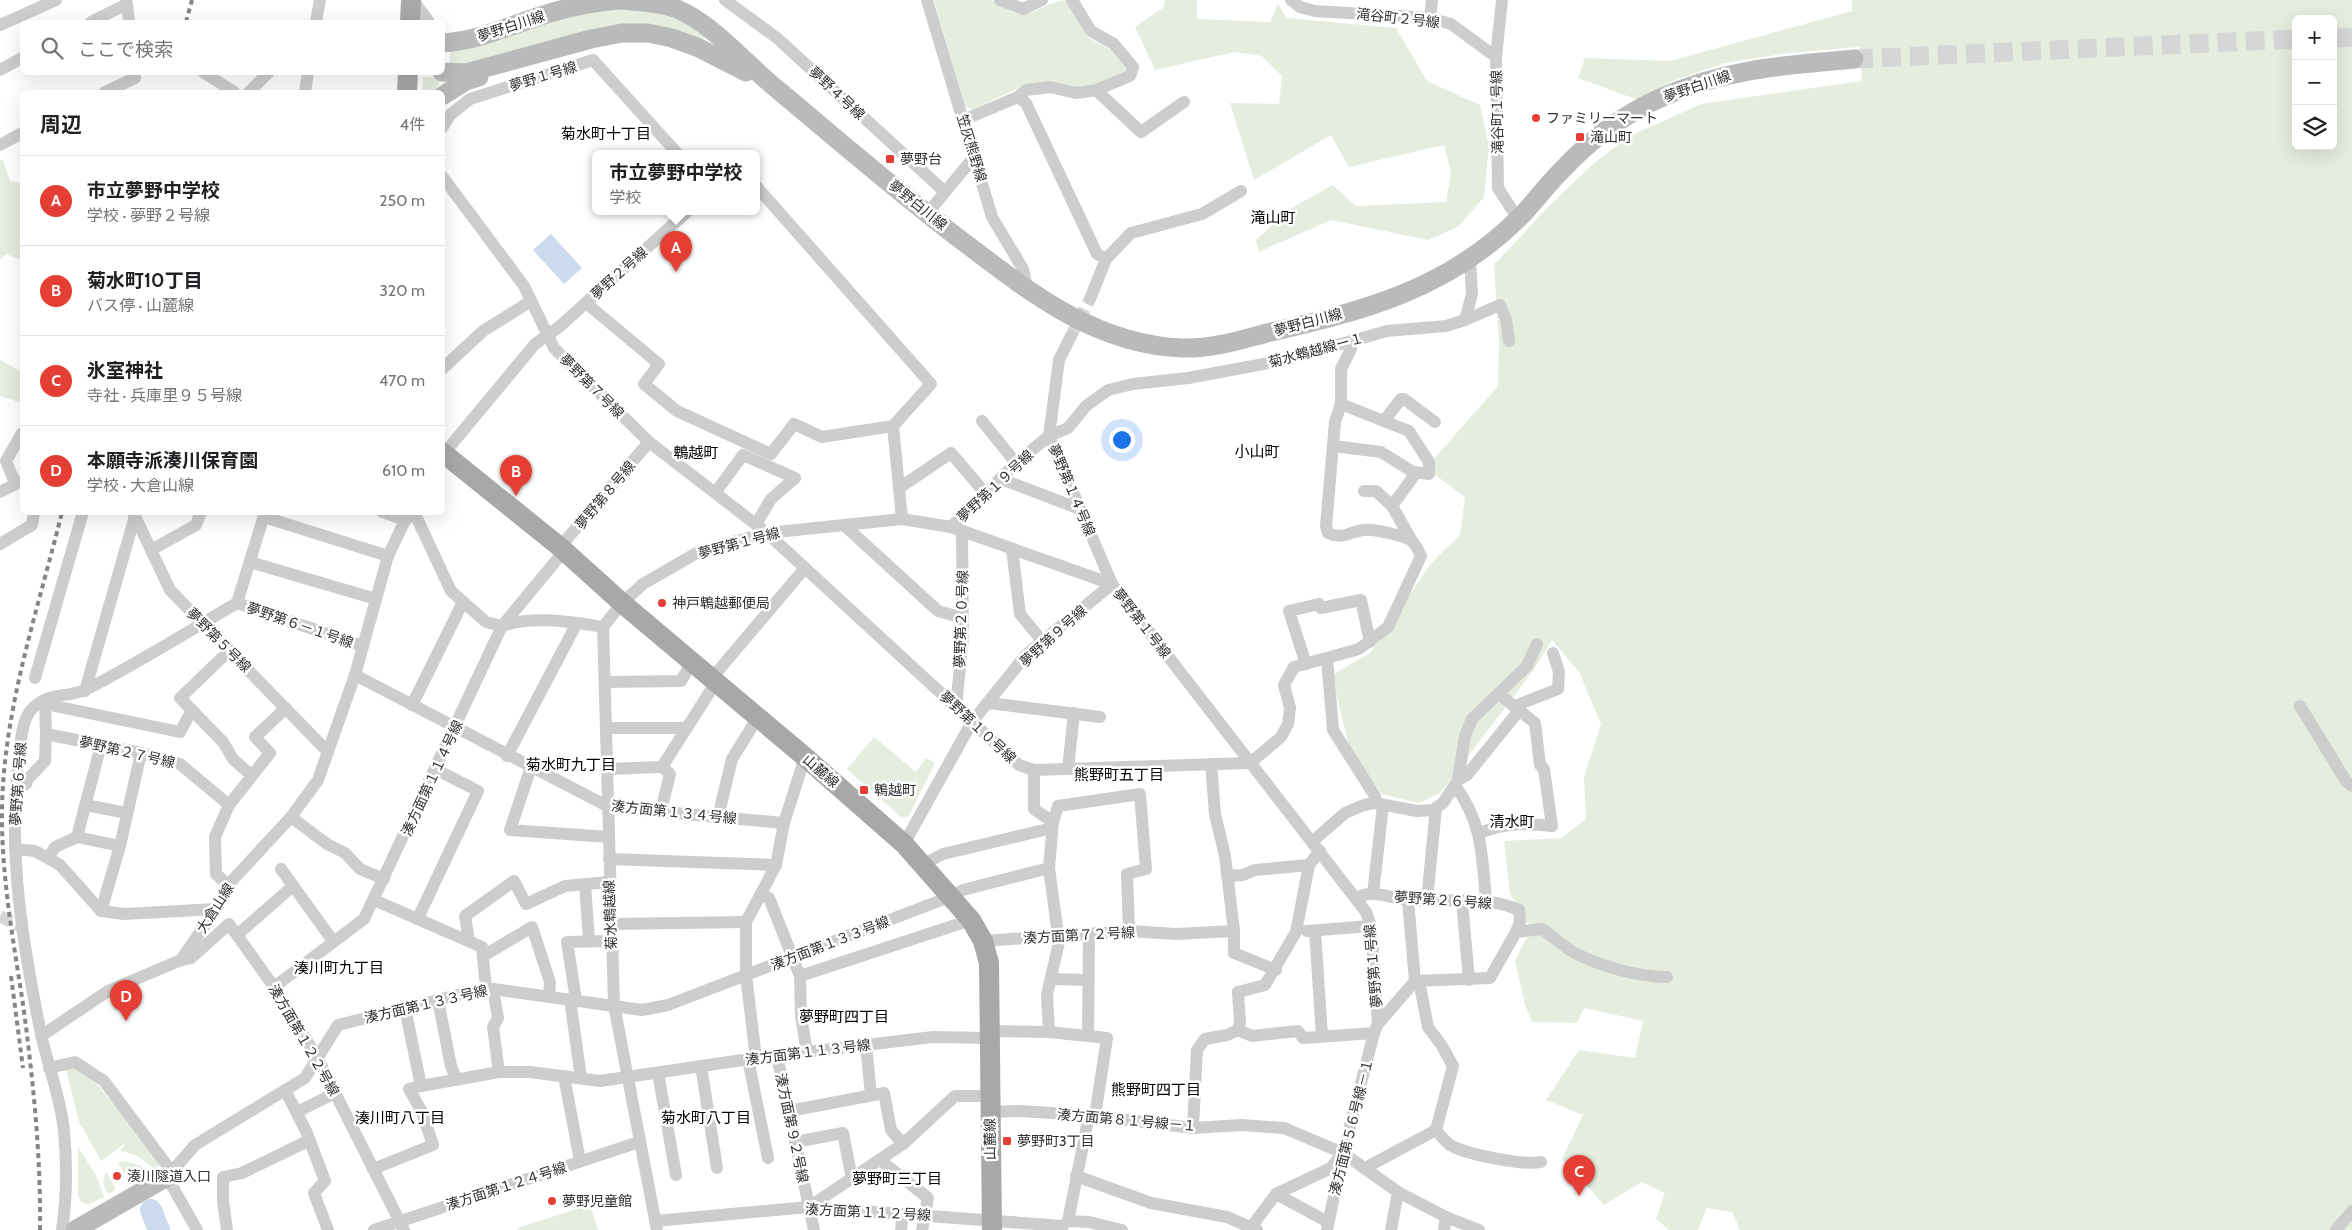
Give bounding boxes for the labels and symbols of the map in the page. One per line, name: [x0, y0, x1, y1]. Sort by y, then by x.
street label: 滝谷町２号線: [1355, 5, 1441, 31]
street label: 夢野白川線: [475, 7, 547, 45]
street label: 夢野１号線: [507, 57, 579, 95]
street label: 夢野４号線: [805, 63, 869, 123]
street label: 夢野白川線: [1661, 66, 1733, 106]
street label: 滝谷町１号線: [1487, 70, 1507, 154]
place label: ファミリーマート: [1546, 109, 1658, 127]
street label: 笠灰熊野線: [953, 112, 991, 184]
marker: ファミリーマート: [1530, 112, 1542, 124]
district label: 菊水町十丁目: [561, 125, 651, 143]
place label: 滝山町: [1590, 128, 1632, 146]
marker: 滝山町: [1574, 131, 1586, 143]
place label: 夢野台: [900, 150, 942, 168]
marker: 夢野台: [884, 153, 896, 165]
street label: 夢野白川線: [885, 176, 951, 234]
district label: 滝山町: [1250, 209, 1296, 227]
pin: A: [660, 231, 692, 272]
street label: 夢野２号線: [587, 243, 651, 303]
street label: 夢野白川線: [1272, 304, 1344, 340]
street label: 菊水鵯越線ー１: [1266, 329, 1366, 371]
street label: 夢野第７号線: [556, 350, 628, 422]
your location: [1109, 427, 1135, 453]
street label: 夢野第１４号線: [1045, 441, 1099, 539]
district label: 小山町: [1234, 443, 1280, 461]
district label: 鵯越町: [673, 444, 719, 462]
street label: 夢野第１９号線: [953, 446, 1037, 526]
pin: B: [500, 455, 532, 496]
street label: 夢野第８号線: [571, 457, 639, 533]
street label: 夢野第１号線: [696, 523, 782, 563]
street label: 夢野第２０号線: [950, 570, 972, 668]
street label: 夢野第１号線: [1109, 584, 1175, 662]
place label: 神戸鵯越郵便局: [672, 594, 770, 612]
marker: 神戸鵯越郵便局: [656, 597, 668, 609]
street label: 夢野第６－１号線: [244, 598, 356, 652]
street label: 夢野第９号線: [1016, 601, 1090, 671]
street label: 夢野第５号線: [183, 604, 255, 676]
street label: 夢野第１０号線: [936, 687, 1020, 767]
street label: 湊方面第１１４号線: [397, 717, 467, 839]
street label: 夢野第２７号線: [77, 732, 177, 772]
street label: 夢野第６号線: [6, 741, 30, 827]
street label: 山麓線: [799, 750, 843, 792]
district label: 菊水町九丁目: [526, 756, 616, 774]
district label: 熊野町五丁目: [1074, 766, 1164, 784]
place label: 鵯越町: [874, 781, 916, 799]
marker: 鵯越町: [858, 784, 870, 796]
street label: 湊方面第１３４号線: [610, 796, 738, 828]
district label: 清水町: [1489, 813, 1535, 831]
street label: 大倉山線: [192, 880, 238, 936]
street label: 菊水鵯越線: [600, 880, 620, 950]
street label: 夢野第２６号線: [1393, 888, 1493, 912]
street label: 湊方面第１３３号線: [768, 912, 892, 974]
street label: 湊方面第７２号線: [1023, 923, 1135, 947]
street label: 夢野第１号線: [1360, 923, 1386, 1009]
district label: 湊川町九丁目: [294, 959, 384, 977]
pin: D: [110, 980, 142, 1021]
street label: 湊方面第１２２号線: [265, 981, 343, 1099]
street label: 湊方面第１３３号線: [363, 981, 489, 1027]
district label: 夢野町四丁目: [799, 1008, 889, 1026]
street label: 湊方面第１１３号線: [744, 1035, 872, 1069]
street label: 湊方面第５６号線－１: [1325, 1057, 1377, 1197]
street label: 湊方面第９２号線: [772, 1071, 812, 1185]
district label: 熊野町四丁目: [1111, 1081, 1201, 1099]
street label: 湊方面第８１号線－１: [1056, 1105, 1198, 1135]
district label: 湊川町八丁目: [355, 1109, 445, 1127]
district label: 菊水町八丁目: [661, 1109, 751, 1127]
street label: 山麓線: [981, 1118, 999, 1160]
place label: 夢野町3丁目: [1017, 1132, 1095, 1150]
marker: 夢野町3丁目: [1001, 1135, 1013, 1147]
pin: C: [1563, 1155, 1595, 1196]
street label: 湊方面第１２４号線: [443, 1158, 569, 1214]
place label: 湊川隧道入口: [127, 1167, 211, 1185]
marker: 湊川隧道入口: [111, 1170, 123, 1182]
district label: 夢野町三丁目: [852, 1170, 942, 1188]
place label: 夢野児童館: [562, 1192, 632, 1210]
marker: 夢野児童館: [546, 1195, 558, 1207]
street label: 湊方面第１１２号線: [805, 1200, 931, 1224]

